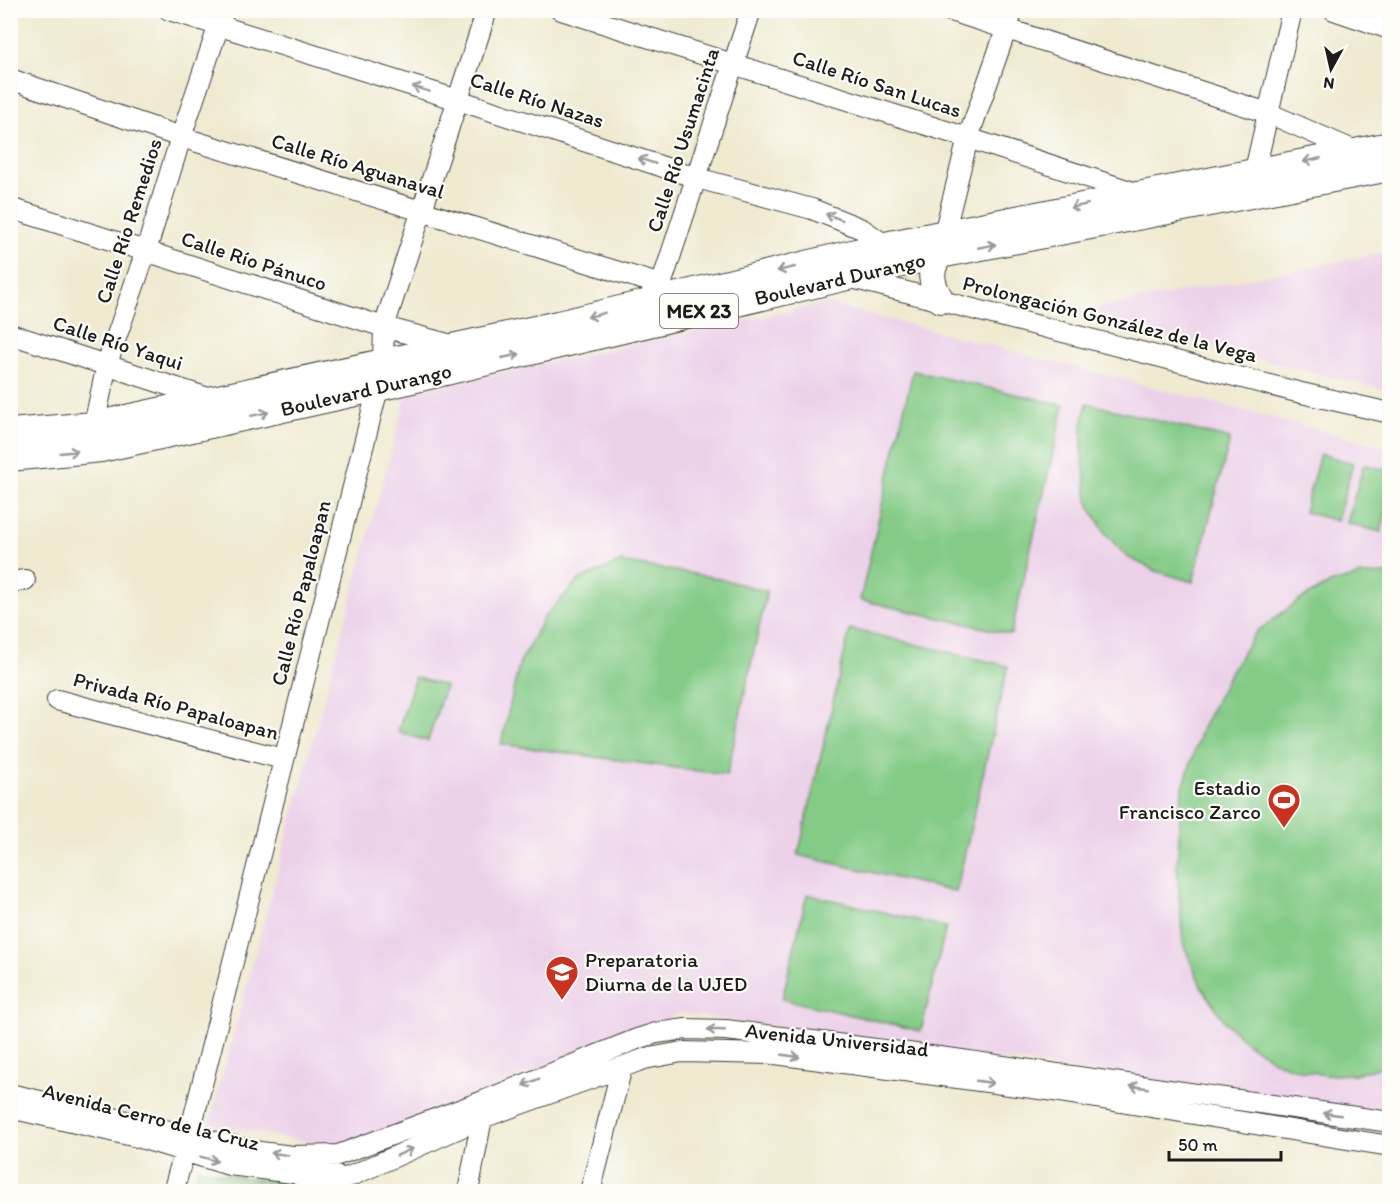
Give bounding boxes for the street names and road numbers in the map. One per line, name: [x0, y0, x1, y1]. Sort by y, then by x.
street label: Calle Río Usumacinta: [641, 44, 724, 235]
street label: Calle Río San Lucas: [790, 44, 965, 123]
street label: Calle Río Nazas: [467, 66, 607, 133]
street label: Calle Río Aguanaval: [269, 127, 448, 204]
street label: Calle Río Remedios: [90, 135, 167, 307]
street label: Calle Río Pánuco: [178, 225, 330, 296]
street label: Boulevard Durango: [752, 247, 928, 310]
street label: Prolongación González de la Vega: [960, 270, 1260, 367]
road number: MEX 23: [660, 294, 738, 328]
street label: Calle Río Yaqui: [50, 310, 186, 375]
street label: Boulevard Durango: [278, 358, 454, 421]
street label: Calle Río Papaloapan: [265, 497, 336, 688]
street label: Privada Río Papaloapan: [71, 666, 282, 745]
street label: Avenida Universidad: [744, 1017, 930, 1062]
street label: Avenida Cerro de la Cruz: [40, 1078, 262, 1156]

